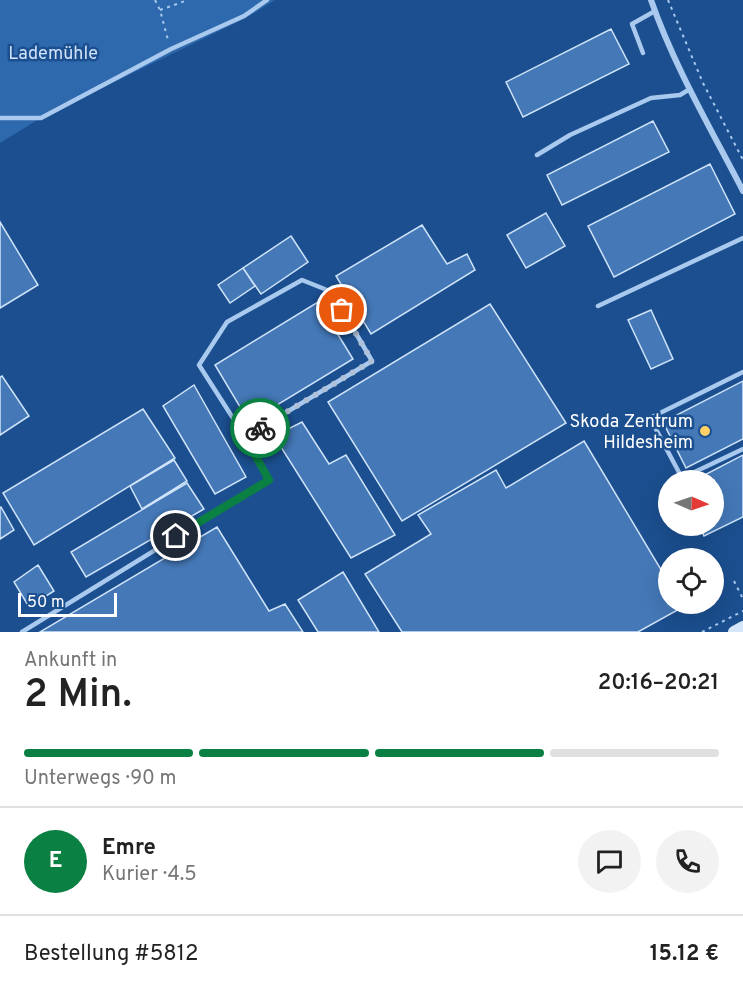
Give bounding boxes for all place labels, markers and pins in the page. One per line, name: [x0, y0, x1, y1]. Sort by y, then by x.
pin: [316, 284, 367, 335]
place label: Skoda Zentrum Hildesheim: [570, 411, 693, 455]
marker: Skoda Zentrum Hildesheim: [698, 424, 712, 438]
pin: [150, 510, 201, 561]

